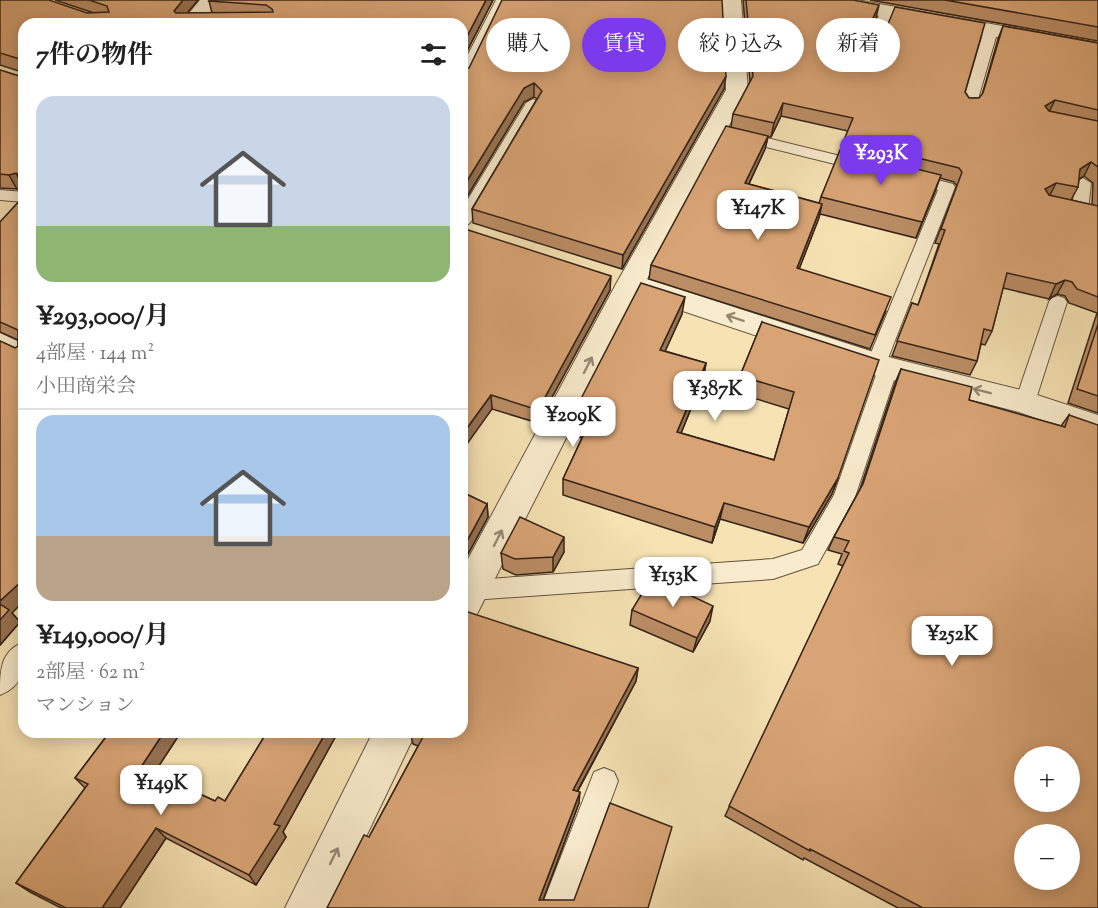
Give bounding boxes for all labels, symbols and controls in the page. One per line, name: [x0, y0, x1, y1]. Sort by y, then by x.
chip: 購入: [486, 18, 570, 72]
chip: 賃貸: [582, 18, 666, 72]
chip: 絞り込み: [678, 18, 804, 72]
chip: 新着: [816, 18, 900, 72]
text: 7件の物件: [36, 38, 153, 75]
icon: filters: [417, 38, 450, 71]
icon: home: [189, 135, 297, 243]
pin: ¥293K: [839, 135, 923, 186]
text: ¥293K: [854, 140, 908, 169]
pin: ¥147K: [716, 190, 800, 241]
text: ¥147K: [731, 195, 785, 224]
text: ¥293,000/月: [36, 299, 170, 336]
one-way arrow: [726, 312, 745, 323]
text: 4部屋 · 144 m²: [36, 340, 154, 369]
one-way arrow: [582, 357, 594, 374]
pin: ¥387K: [673, 371, 757, 422]
text: 小田商栄会: [36, 373, 136, 402]
text: ¥387K: [687, 376, 743, 405]
one-way arrow: [973, 385, 992, 397]
pin: ¥209K: [531, 397, 615, 448]
text: ¥209K: [545, 402, 601, 431]
icon: home: [189, 454, 297, 562]
one-way arrow: [493, 529, 505, 547]
pin: ¥153K: [631, 557, 715, 608]
text: ¥153K: [648, 562, 698, 591]
pin: ¥252K: [910, 616, 994, 667]
text: ¥149,000/月: [36, 618, 170, 655]
text: ¥252K: [926, 621, 978, 650]
text: 2部屋 · 62 m²: [36, 659, 146, 688]
text: マンション: [36, 692, 135, 721]
map controls: [1014, 746, 1080, 890]
button: +: [1014, 746, 1080, 812]
pin: ¥149K: [119, 765, 203, 816]
text: ¥149K: [134, 770, 188, 799]
button: −: [1014, 824, 1080, 890]
one-way arrow: [329, 847, 340, 865]

